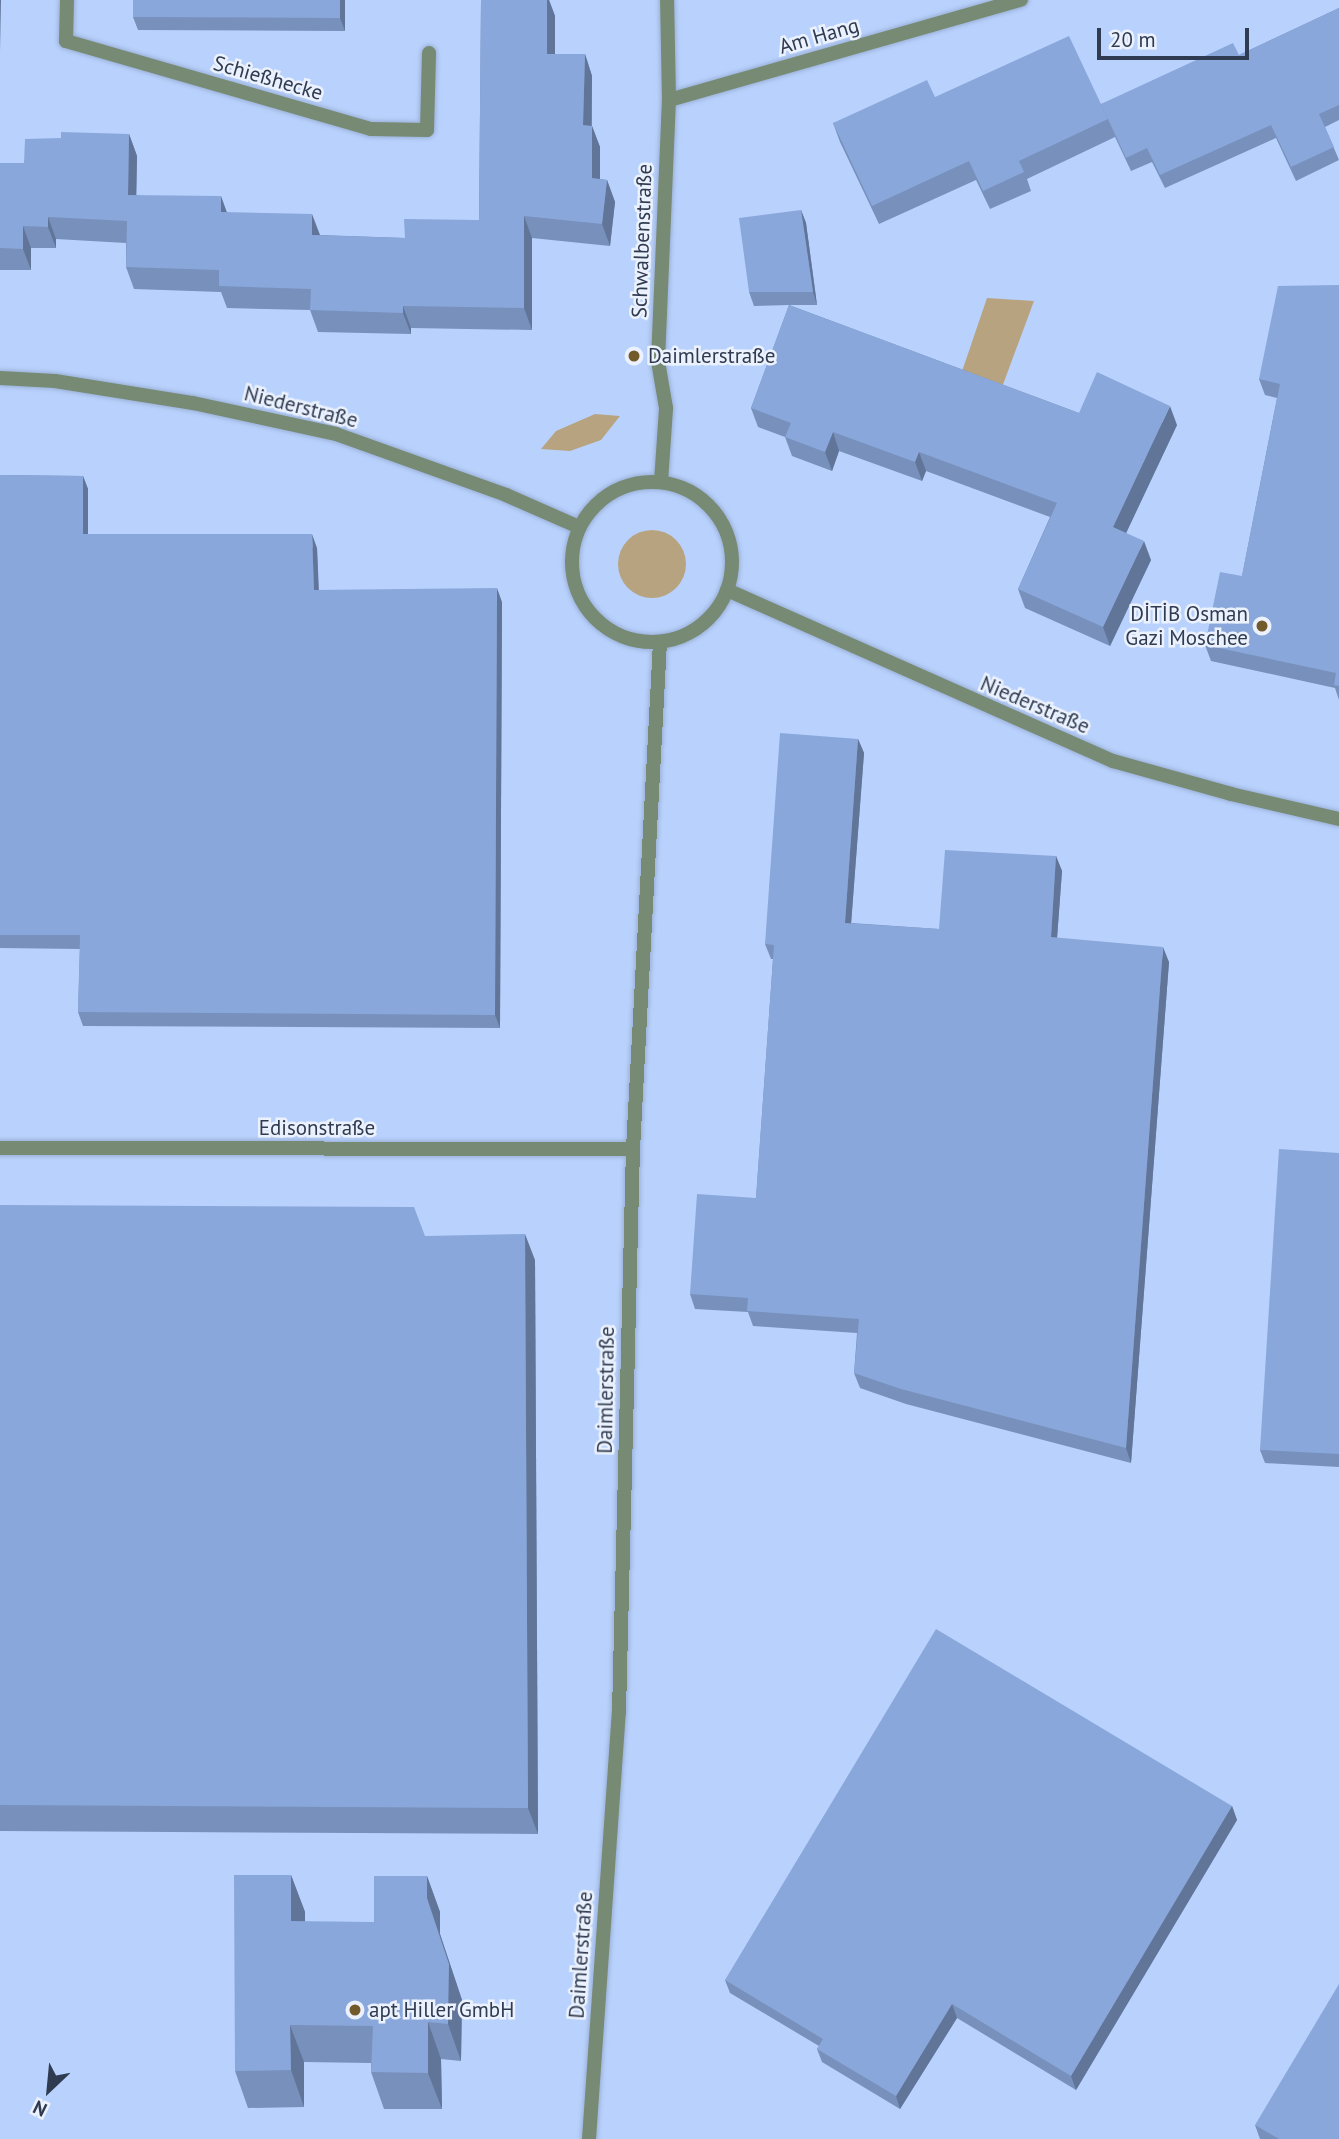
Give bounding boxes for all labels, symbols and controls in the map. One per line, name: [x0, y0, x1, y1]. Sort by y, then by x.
street label: Am Hang: [776, 13, 862, 59]
scale bar: [1101, 14, 1253, 58]
text: 20 m: [1110, 26, 1156, 53]
street label: Schießhecke: [210, 50, 326, 106]
street label: Schwalbenstraße: [627, 164, 657, 318]
place label: Daimlerstraße: [648, 343, 775, 369]
marker: Daimlerstraße: [626, 348, 642, 364]
street label: Niederstraße: [242, 381, 360, 433]
place label: DİTİB Osman Gazi Moschee: [1125, 601, 1248, 651]
marker: DİTİB Osman Gazi Moschee: [1254, 618, 1270, 634]
street label: Niederstraße: [977, 671, 1093, 739]
street label: Edisonstraße: [259, 1115, 375, 1141]
street label: Daimlerstraße: [592, 1326, 620, 1454]
street label: Daimlerstraße: [564, 1891, 598, 2019]
place label: apt Hiller GmbH: [369, 1997, 514, 2023]
marker: apt Hiller GmbH: [347, 2002, 363, 2018]
north arrow: [14, 2055, 84, 2125]
text: N: [29, 2095, 51, 2122]

